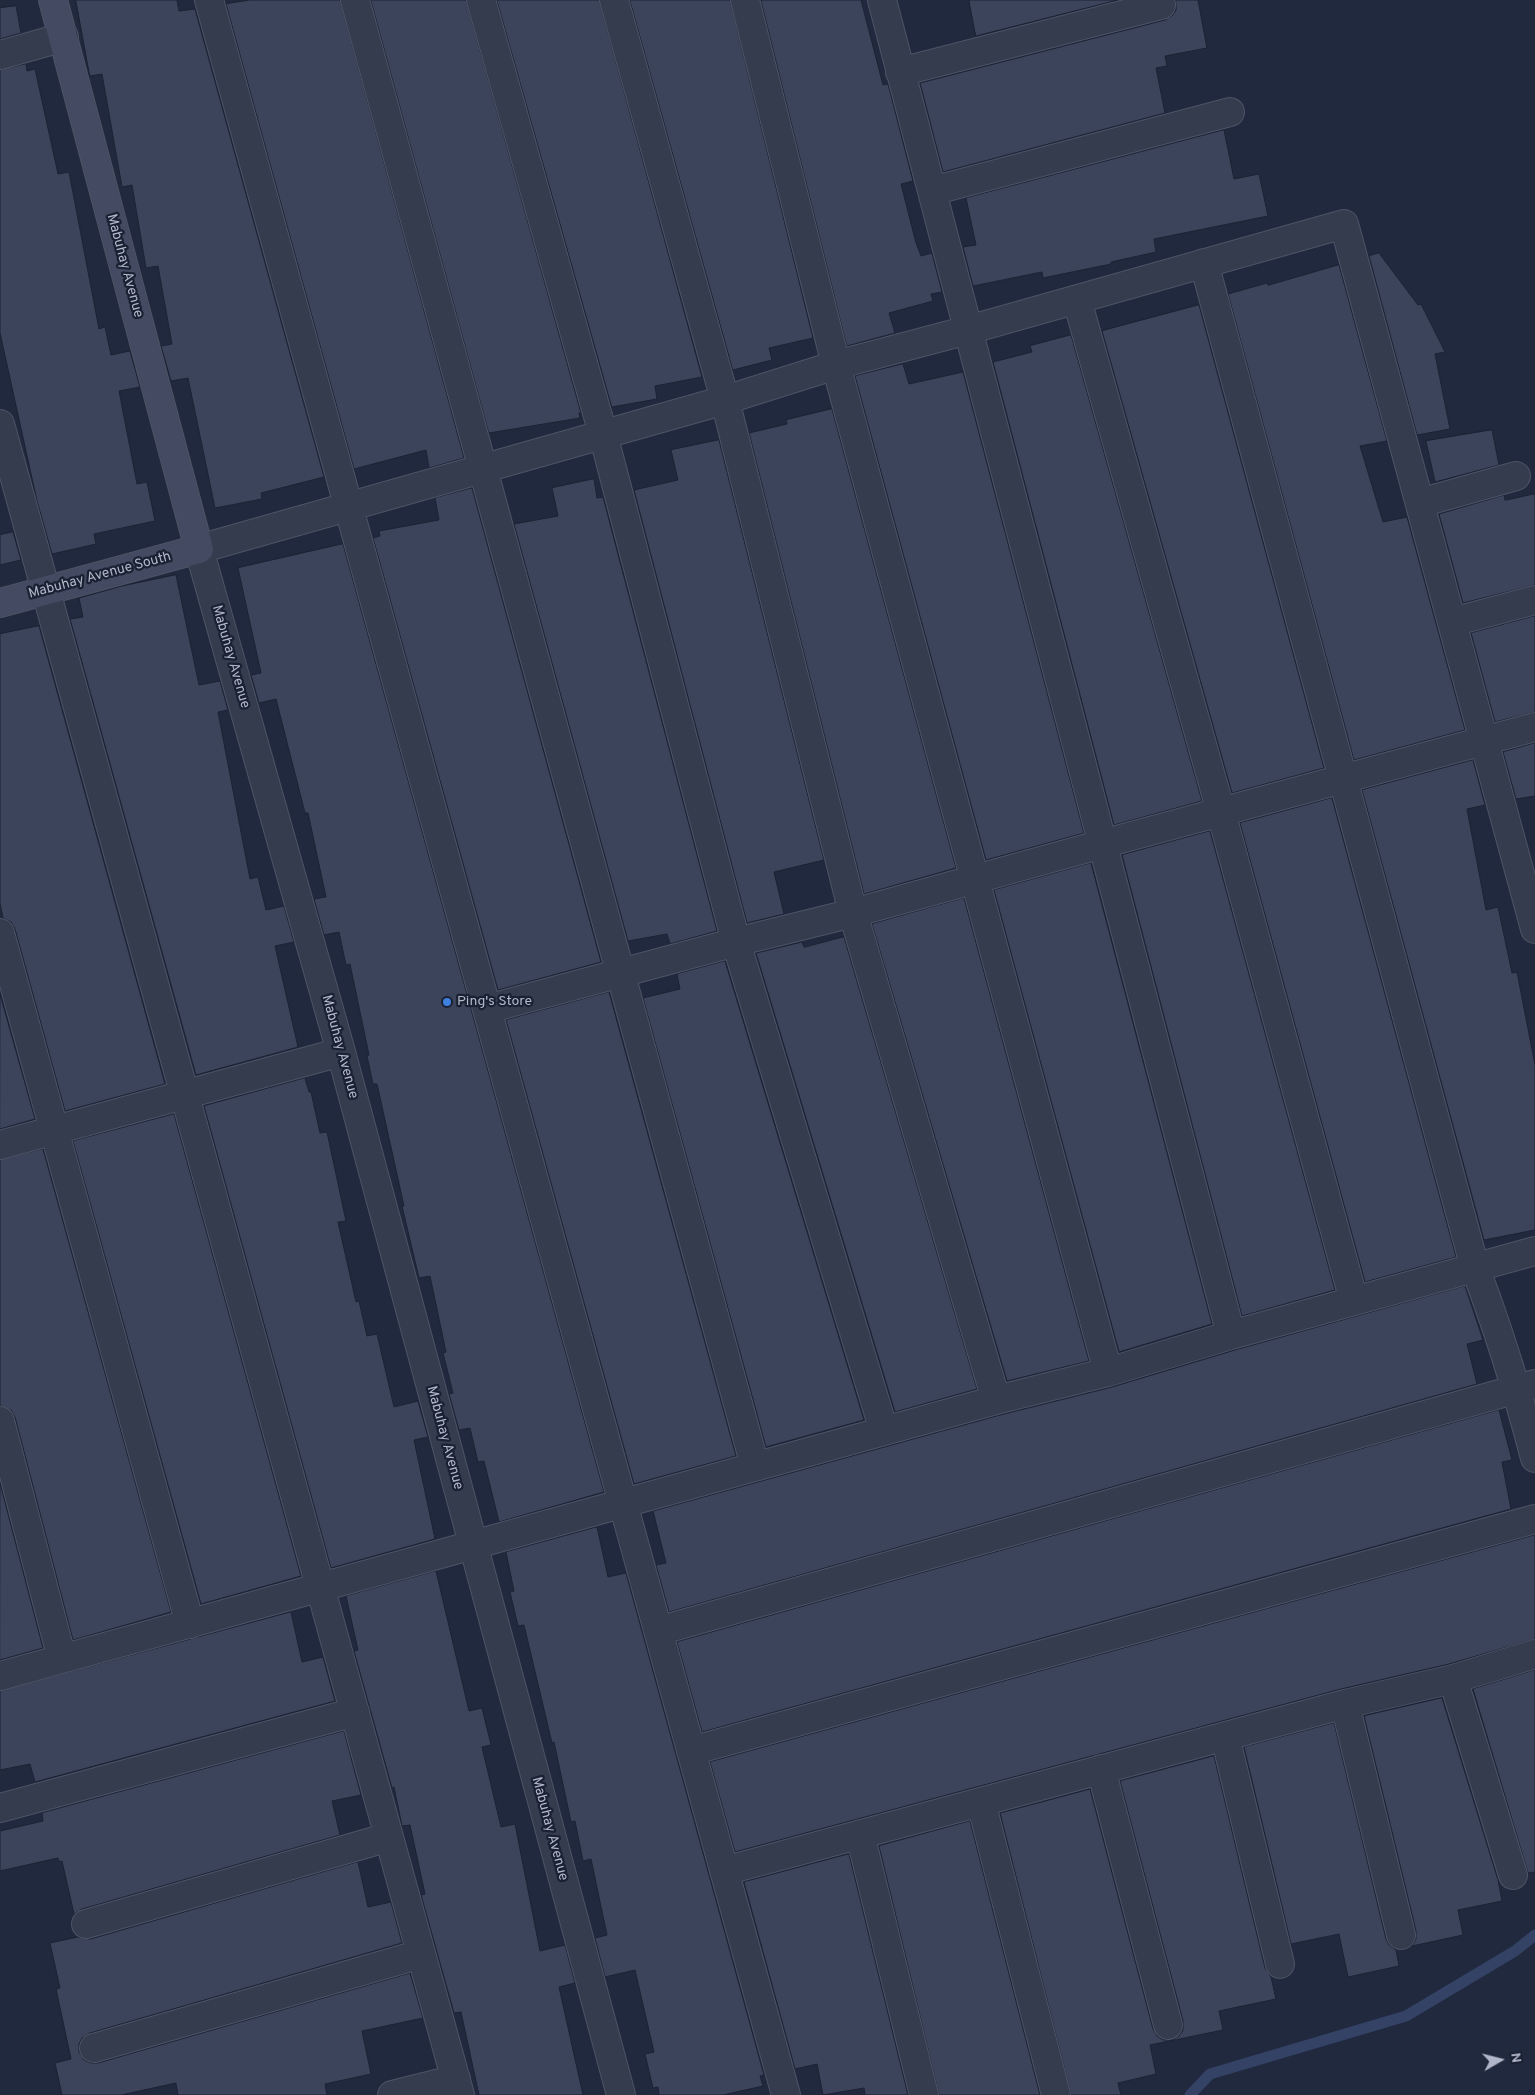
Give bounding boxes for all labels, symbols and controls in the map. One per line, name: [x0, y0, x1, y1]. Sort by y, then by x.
street label: Mabuhay Avenue: [102, 212, 146, 320]
street label: Mabuhay Avenue South: [27, 549, 173, 603]
street label: Mabuhay Avenue: [207, 603, 253, 711]
street label: Mabuhay Avenue: [317, 993, 361, 1101]
place label: Ping's Store: [457, 994, 532, 1010]
marker: Ping's Store: [441, 996, 453, 1008]
street label: Mabuhay Avenue: [422, 1384, 466, 1492]
street label: Mabuhay Avenue: [527, 1775, 571, 1883]
north arrow: [1475, 2035, 1525, 2085]
text: N: [1506, 2052, 1524, 2064]

